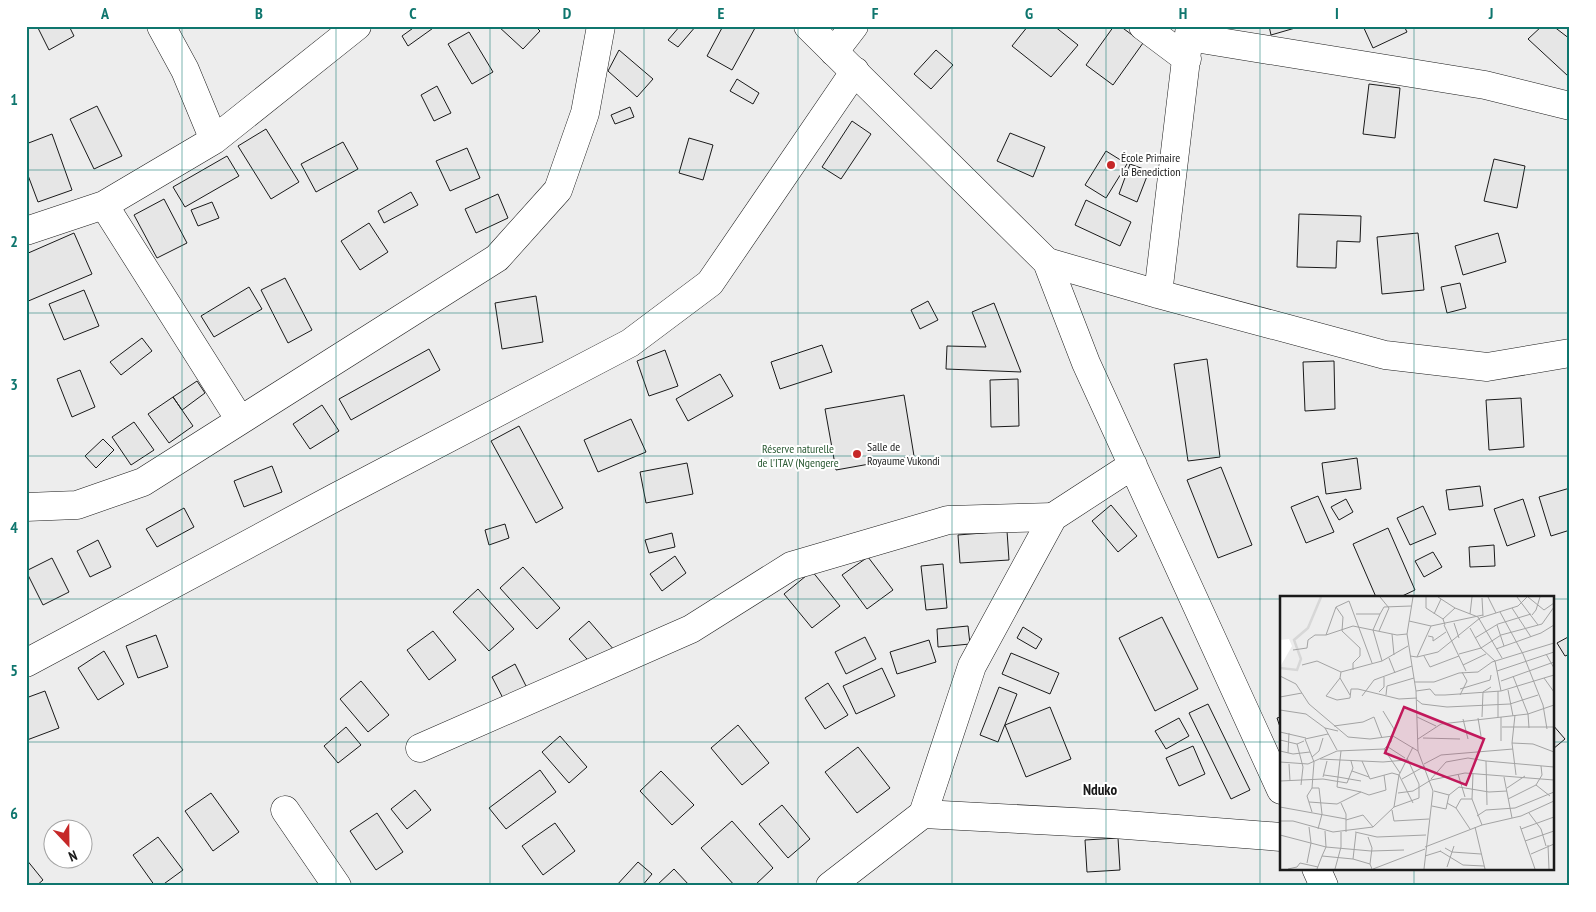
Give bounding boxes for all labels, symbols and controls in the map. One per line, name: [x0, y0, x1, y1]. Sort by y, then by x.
text: A: [100, 3, 110, 23]
text: B: [255, 3, 263, 23]
text: C: [409, 3, 417, 23]
text: D: [563, 3, 572, 23]
text: E: [718, 3, 725, 23]
text: F: [872, 3, 879, 23]
text: G: [1025, 3, 1033, 23]
text: H: [1179, 3, 1187, 23]
text: I: [1335, 3, 1339, 23]
text: J: [1488, 3, 1493, 23]
text: 1: [10, 89, 18, 109]
place label: École Primaire la Benediction: [1121, 150, 1180, 179]
marker: École Primaire la Benediction: [1105, 159, 1117, 171]
text: 2: [10, 231, 18, 251]
text: 3: [10, 374, 18, 394]
place label: Salle de Royaume Vukondi: [867, 439, 940, 468]
park label: Réserve naturelle de l'ITAV (Ngengere: [757, 441, 839, 470]
marker: Salle de Royaume Vukondi: [851, 448, 863, 460]
text: 4: [10, 517, 18, 537]
inset map: [1280, 596, 1554, 870]
text: 5: [10, 660, 18, 680]
district label: Nduko: [1083, 780, 1117, 799]
text: 6: [10, 803, 18, 823]
north arrow: [42, 820, 92, 870]
text: N: [66, 846, 80, 866]

